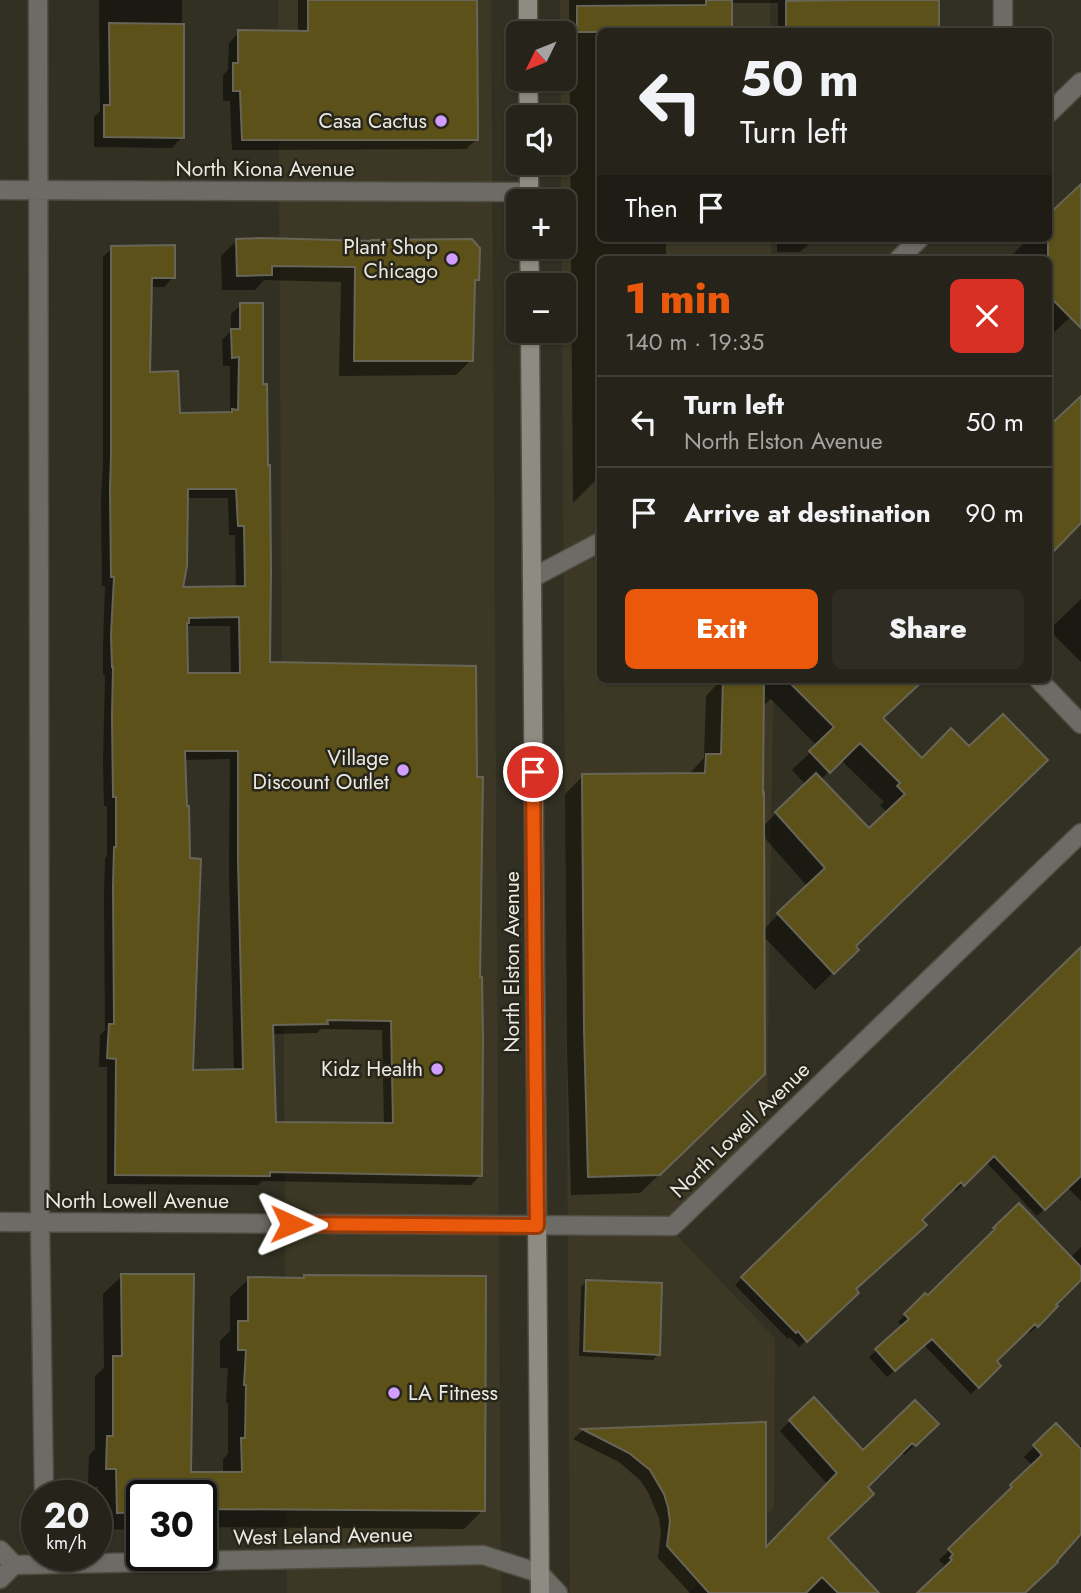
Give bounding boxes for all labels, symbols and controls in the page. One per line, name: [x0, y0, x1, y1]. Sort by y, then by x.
north arrow: [506, 21, 576, 91]
map controls: [506, 21, 576, 343]
text: 50 m: [740, 44, 859, 114]
icon: left: [625, 56, 716, 147]
button: sound: [506, 105, 576, 175]
place label: Casa Cactus: [319, 106, 427, 136]
text: Turn left: [740, 109, 847, 155]
marker: Casa Cactus: [433, 113, 449, 129]
street label: North Kiona Avenue: [176, 154, 355, 184]
button: +: [506, 189, 576, 259]
text: Then: [625, 189, 678, 227]
icon: arrive: [692, 189, 730, 227]
place label: Plant Shop Chicago: [343, 232, 438, 286]
marker: Plant Shop Chicago: [444, 251, 460, 267]
text: 1 min: [625, 268, 731, 329]
button: −: [506, 273, 576, 343]
button: close: [950, 279, 1024, 353]
text: 140 m · 19:35: [625, 325, 764, 359]
text: Turn left: [684, 386, 784, 424]
icon: left: [625, 403, 663, 441]
text: 50 m: [966, 403, 1024, 441]
text: North Elston Avenue: [684, 424, 883, 458]
icon: arrive: [625, 494, 663, 532]
text: Arrive at destination: [684, 494, 931, 532]
text: 90 m: [965, 494, 1024, 532]
button: Exit: [625, 589, 818, 669]
button: Share: [832, 589, 1024, 669]
pin: [503, 742, 563, 802]
place label: Village Discount Outlet: [253, 743, 389, 797]
icon: arrive: [514, 753, 552, 791]
marker: Village Discount Outlet: [395, 762, 411, 778]
street label: North Elston Avenue: [497, 871, 527, 1053]
place label: Kidz Health: [321, 1054, 423, 1084]
street label: North Lowell Avenue: [663, 1055, 817, 1205]
marker: Kidz Health: [429, 1061, 445, 1077]
street label: North Lowell Avenue: [45, 1186, 229, 1216]
position arrow: [254, 1187, 328, 1261]
place label: LA Fitness: [408, 1378, 498, 1408]
marker: LA Fitness: [386, 1385, 402, 1401]
speed limit sign: 30: [126, 1480, 217, 1571]
text: 20: [43, 1491, 90, 1541]
street label: West Leland Avenue: [233, 1519, 413, 1553]
text: km/h: [46, 1530, 87, 1556]

